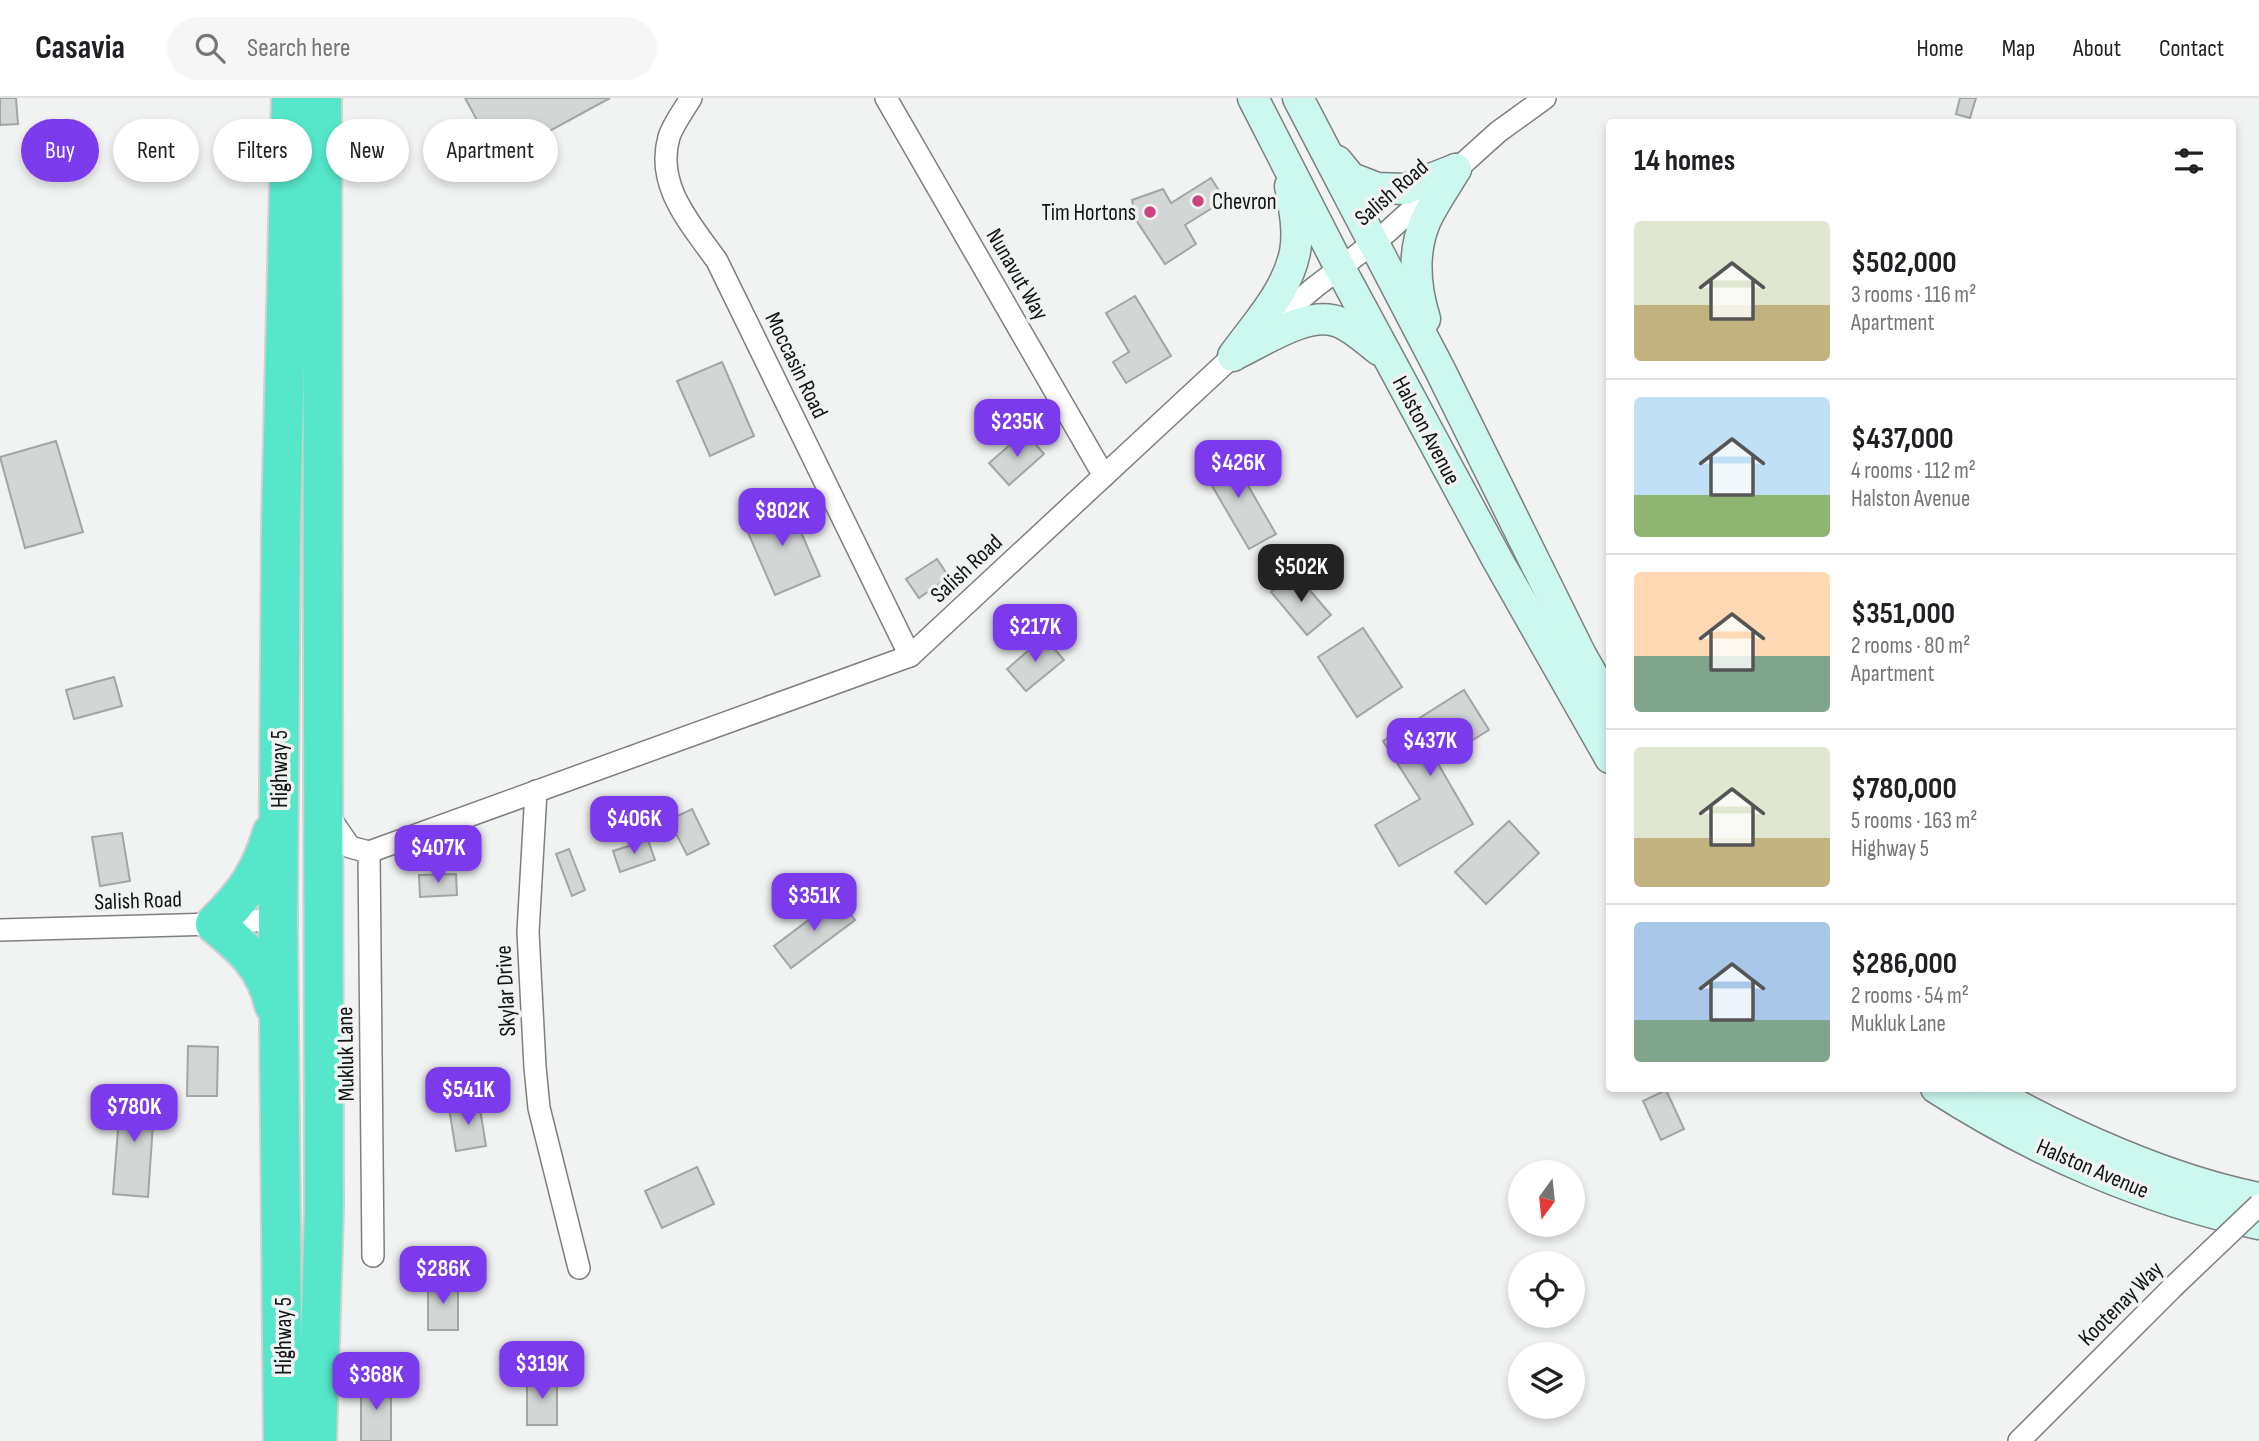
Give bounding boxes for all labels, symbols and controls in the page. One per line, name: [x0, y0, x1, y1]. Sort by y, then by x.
search box: [167, 17, 657, 80]
text: Casavia: [35, 28, 125, 68]
icon: search: [191, 29, 229, 67]
text: Search here: [247, 33, 350, 64]
text: Home: [1916, 34, 1964, 63]
text: Map: [2002, 34, 2035, 63]
text: About: [2073, 34, 2121, 63]
text: Contact: [2159, 34, 2224, 63]
chip: Buy: [21, 119, 99, 182]
chip: Rent: [113, 119, 199, 182]
chip: Filters: [213, 119, 312, 182]
chip: New: [326, 119, 409, 182]
chip: Apartment: [423, 119, 558, 182]
icon: filters: [2170, 142, 2208, 180]
text: 14 homes: [1634, 143, 1735, 179]
street label: Salish Road: [1349, 153, 1434, 232]
place label: Chevron: [1212, 188, 1277, 216]
marker: Chevron: [1190, 193, 1206, 209]
place label: Tim Hortons: [1041, 199, 1136, 227]
marker: Tim Hortons: [1142, 204, 1158, 220]
street label: Nunavut Way: [980, 224, 1055, 325]
text: $502,000: [1851, 245, 1956, 281]
icon: home: [1690, 249, 1774, 333]
text: 3 rooms · 116 m²: [1851, 281, 1976, 309]
street label: Moccasin Road: [758, 308, 834, 423]
text: Apartment: [1851, 309, 1935, 337]
street label: Halston Avenue: [1386, 371, 1466, 490]
pin: $235K: [968, 400, 1066, 459]
text: $235K: [990, 408, 1044, 436]
text: $437,000: [1851, 421, 1954, 457]
icon: home: [1690, 425, 1774, 509]
pin: $426K: [1189, 440, 1287, 500]
text: $426K: [1211, 449, 1265, 477]
text: 4 rooms · 112 m²: [1851, 457, 1976, 485]
text: Halston Avenue: [1851, 485, 1970, 513]
pin: $802K: [733, 489, 831, 548]
text: $802K: [755, 497, 809, 525]
street label: Salish Road: [925, 529, 1008, 609]
pin: $502K: [1252, 545, 1350, 604]
text: $502K: [1274, 553, 1328, 581]
text: $351,000: [1851, 596, 1955, 632]
icon: home: [1690, 600, 1774, 684]
pin: $217K: [986, 604, 1084, 664]
text: $217K: [1009, 613, 1061, 641]
text: 2 rooms · 80 m²: [1851, 632, 1970, 660]
text: Apartment: [1851, 660, 1935, 688]
pin: $437K: [1381, 718, 1479, 778]
text: $437K: [1403, 727, 1457, 755]
street label: Highway 5: [266, 730, 294, 808]
text: $780,000: [1851, 771, 1957, 807]
icon: home: [1690, 775, 1774, 859]
pin: $406K: [585, 796, 683, 856]
text: $406K: [606, 805, 662, 833]
text: 5 rooms · 163 m²: [1851, 807, 1977, 835]
pin: $407K: [389, 826, 487, 885]
text: $407K: [411, 834, 465, 862]
text: Highway 5: [1851, 835, 1929, 863]
pin: $351K: [765, 874, 863, 933]
text: $351K: [788, 882, 840, 910]
street label: Salish Road: [94, 885, 182, 917]
street label: Skylar Drive: [490, 945, 522, 1037]
text: $286,000: [1851, 946, 1957, 982]
icon: home: [1690, 950, 1774, 1034]
text: 2 rooms · 54 m²: [1851, 982, 1969, 1010]
street label: Mukluk Lane: [331, 1006, 361, 1102]
text: Mukluk Lane: [1851, 1010, 1946, 1038]
pin: $541K: [419, 1068, 517, 1127]
text: $541K: [441, 1076, 495, 1104]
pin: $780K: [85, 1084, 183, 1144]
text: $780K: [107, 1093, 161, 1121]
street label: Halston Avenue: [2032, 1133, 2153, 1205]
north arrow: [1508, 1160, 1586, 1237]
map controls: [1508, 1160, 1585, 1419]
pin: $286K: [394, 1246, 492, 1306]
button: locate: [1508, 1251, 1585, 1328]
text: $286K: [416, 1255, 470, 1283]
street label: Kootenay Way: [2073, 1255, 2169, 1352]
street label: Highway 5: [270, 1297, 298, 1375]
pin: $319K: [493, 1342, 591, 1401]
button: layers: [1508, 1342, 1585, 1419]
text: $319K: [515, 1350, 569, 1378]
pin: $368K: [327, 1352, 425, 1412]
text: $368K: [348, 1361, 404, 1389]

